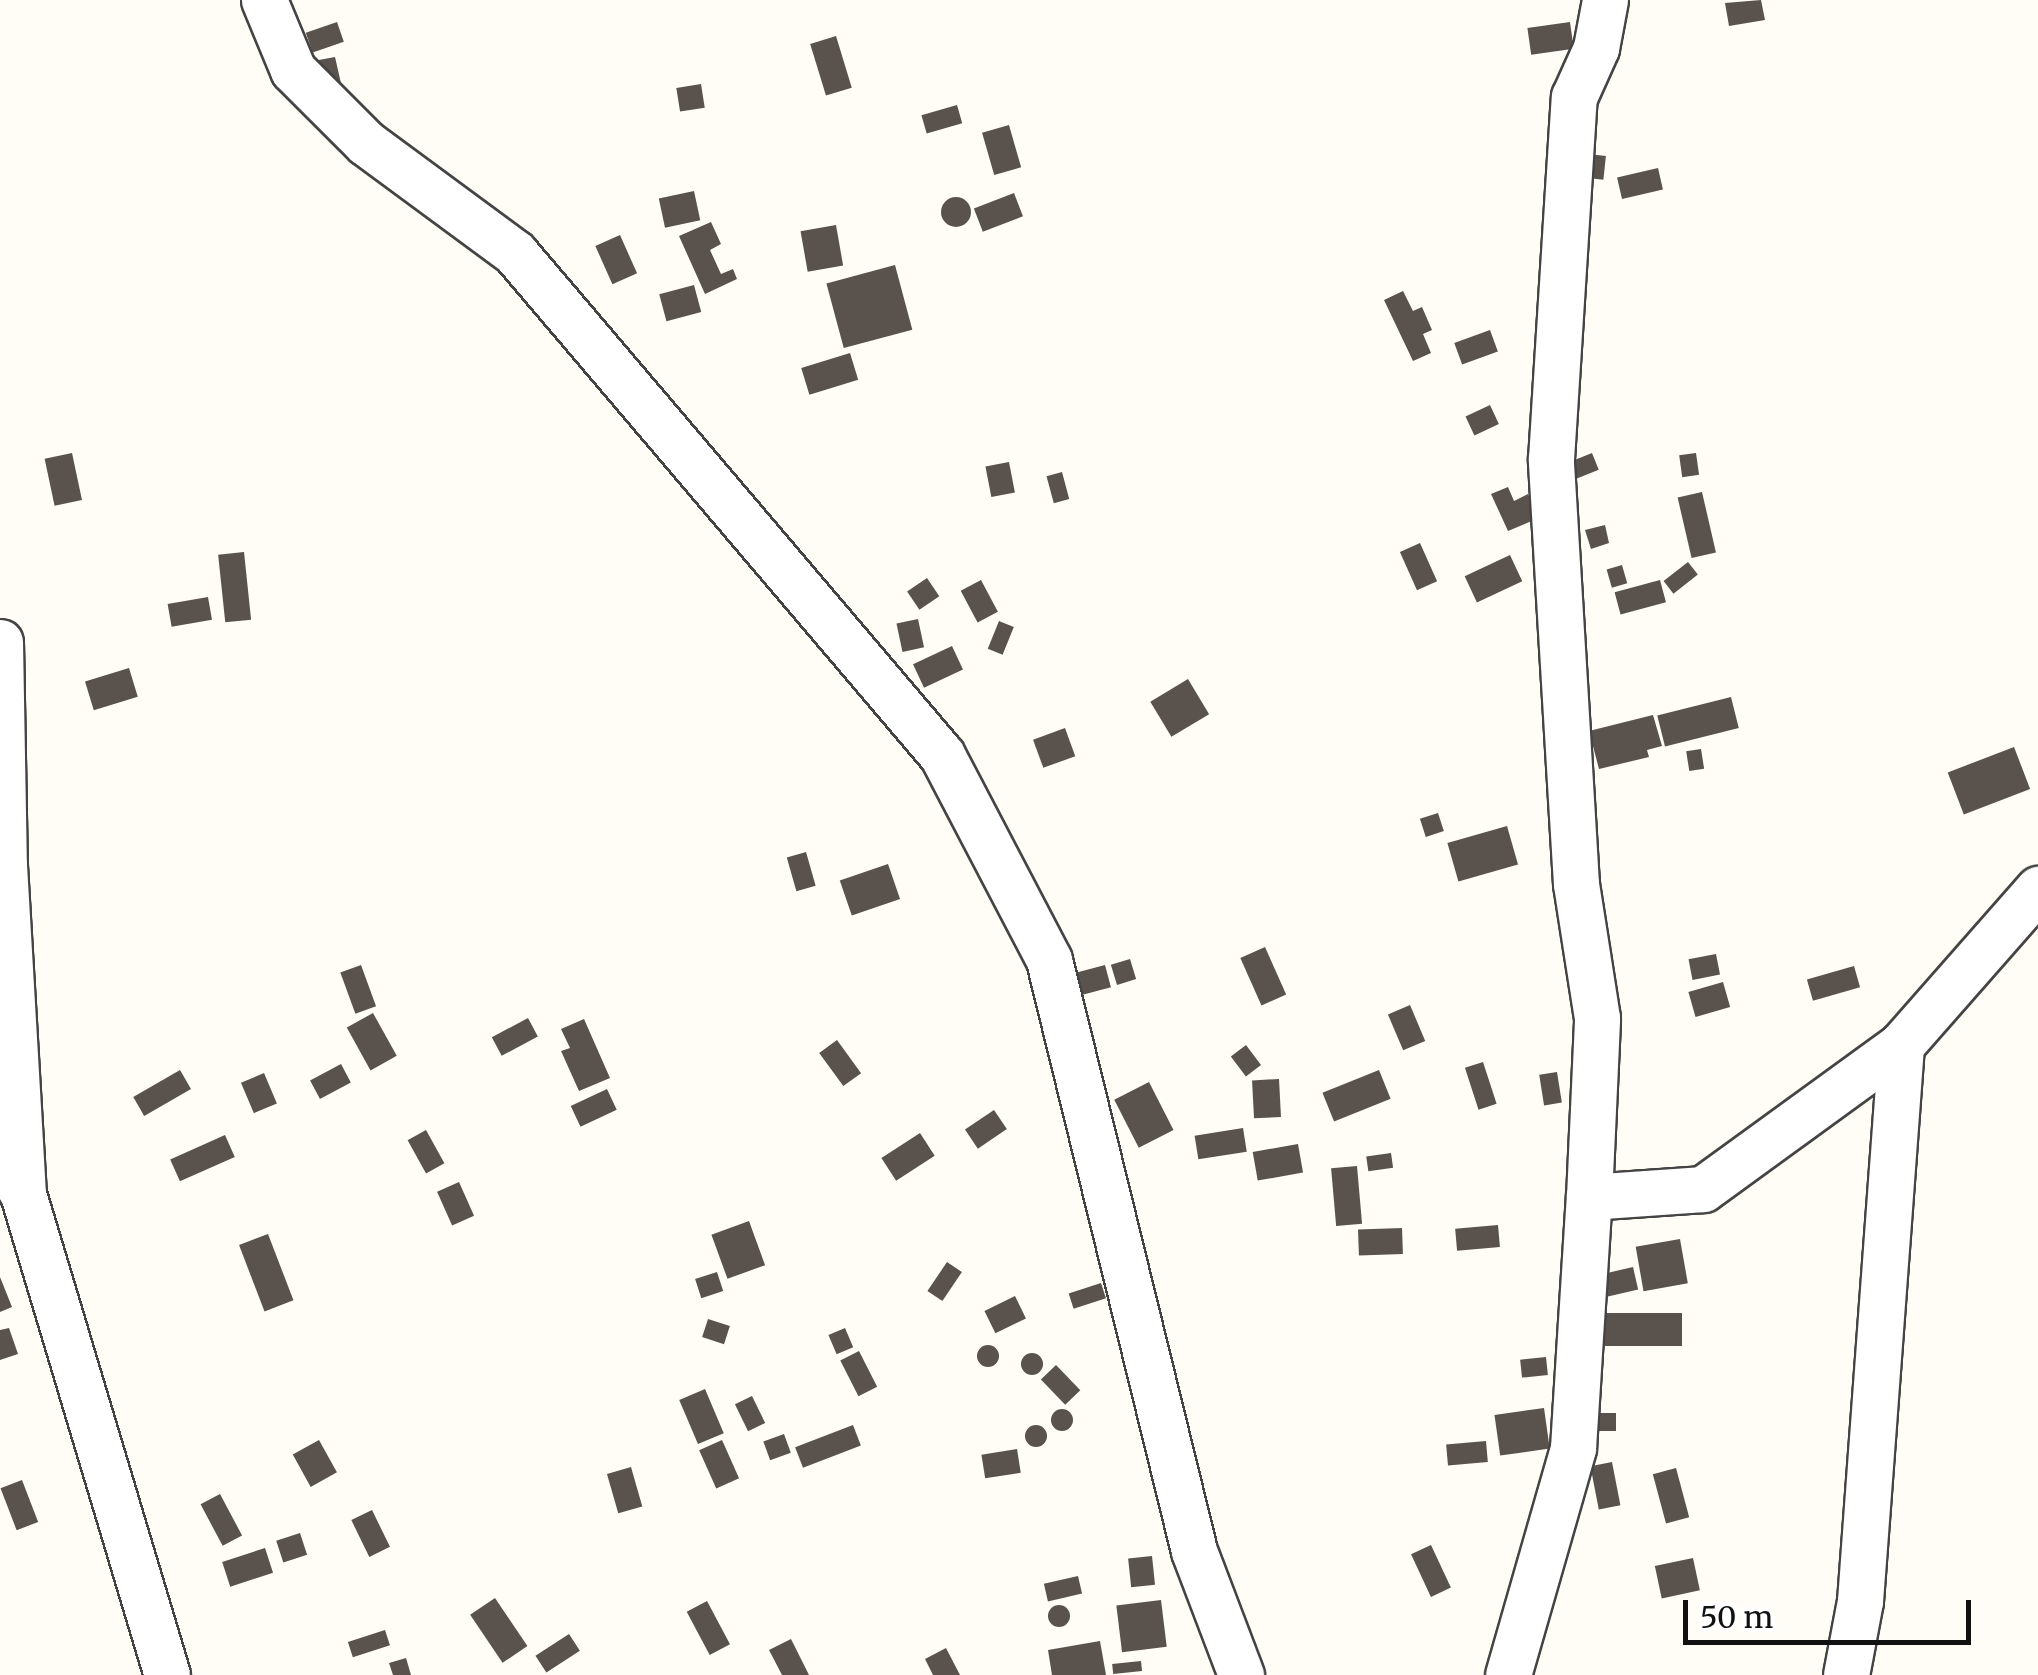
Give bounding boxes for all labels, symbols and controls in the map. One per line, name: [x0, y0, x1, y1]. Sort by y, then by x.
scale bar: [1688, 1580, 1976, 1642]
text: 50 m: [1700, 1598, 1773, 1636]

